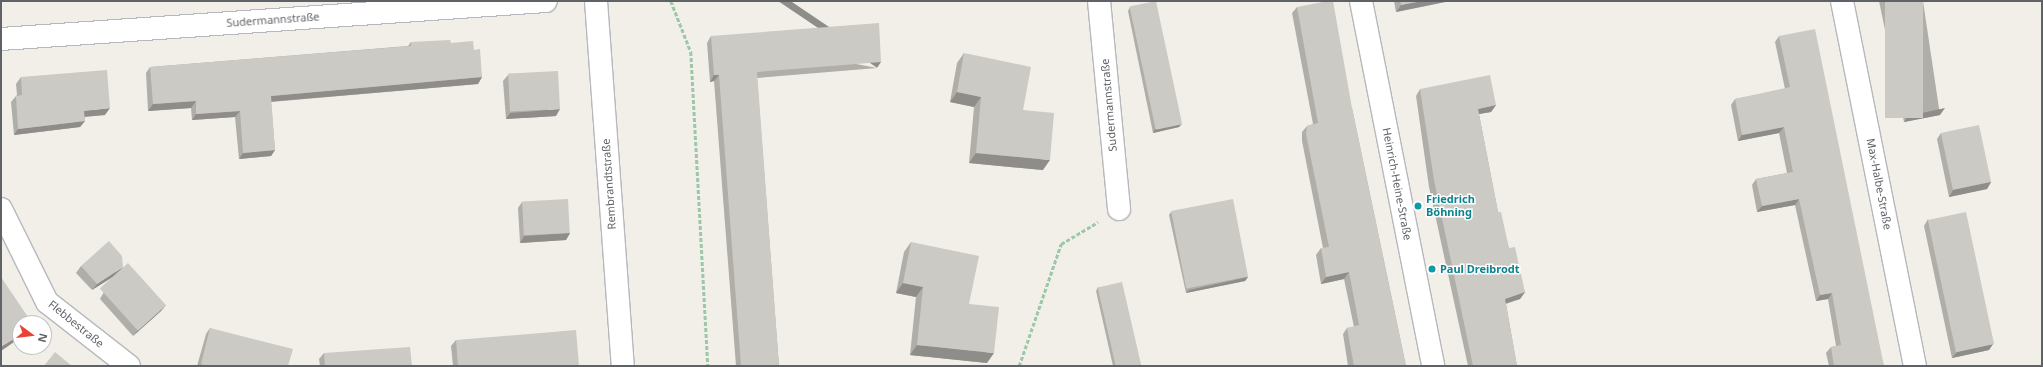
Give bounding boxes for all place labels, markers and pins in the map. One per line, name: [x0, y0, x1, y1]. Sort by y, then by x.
place label: Friedrich Böhning: [1426, 193, 1475, 219]
marker: Friedrich Böhning: [1413, 201, 1423, 211]
place label: Paul Dreibrodt: [1440, 262, 1520, 276]
marker: Paul Dreibrodt: [1427, 264, 1437, 274]

